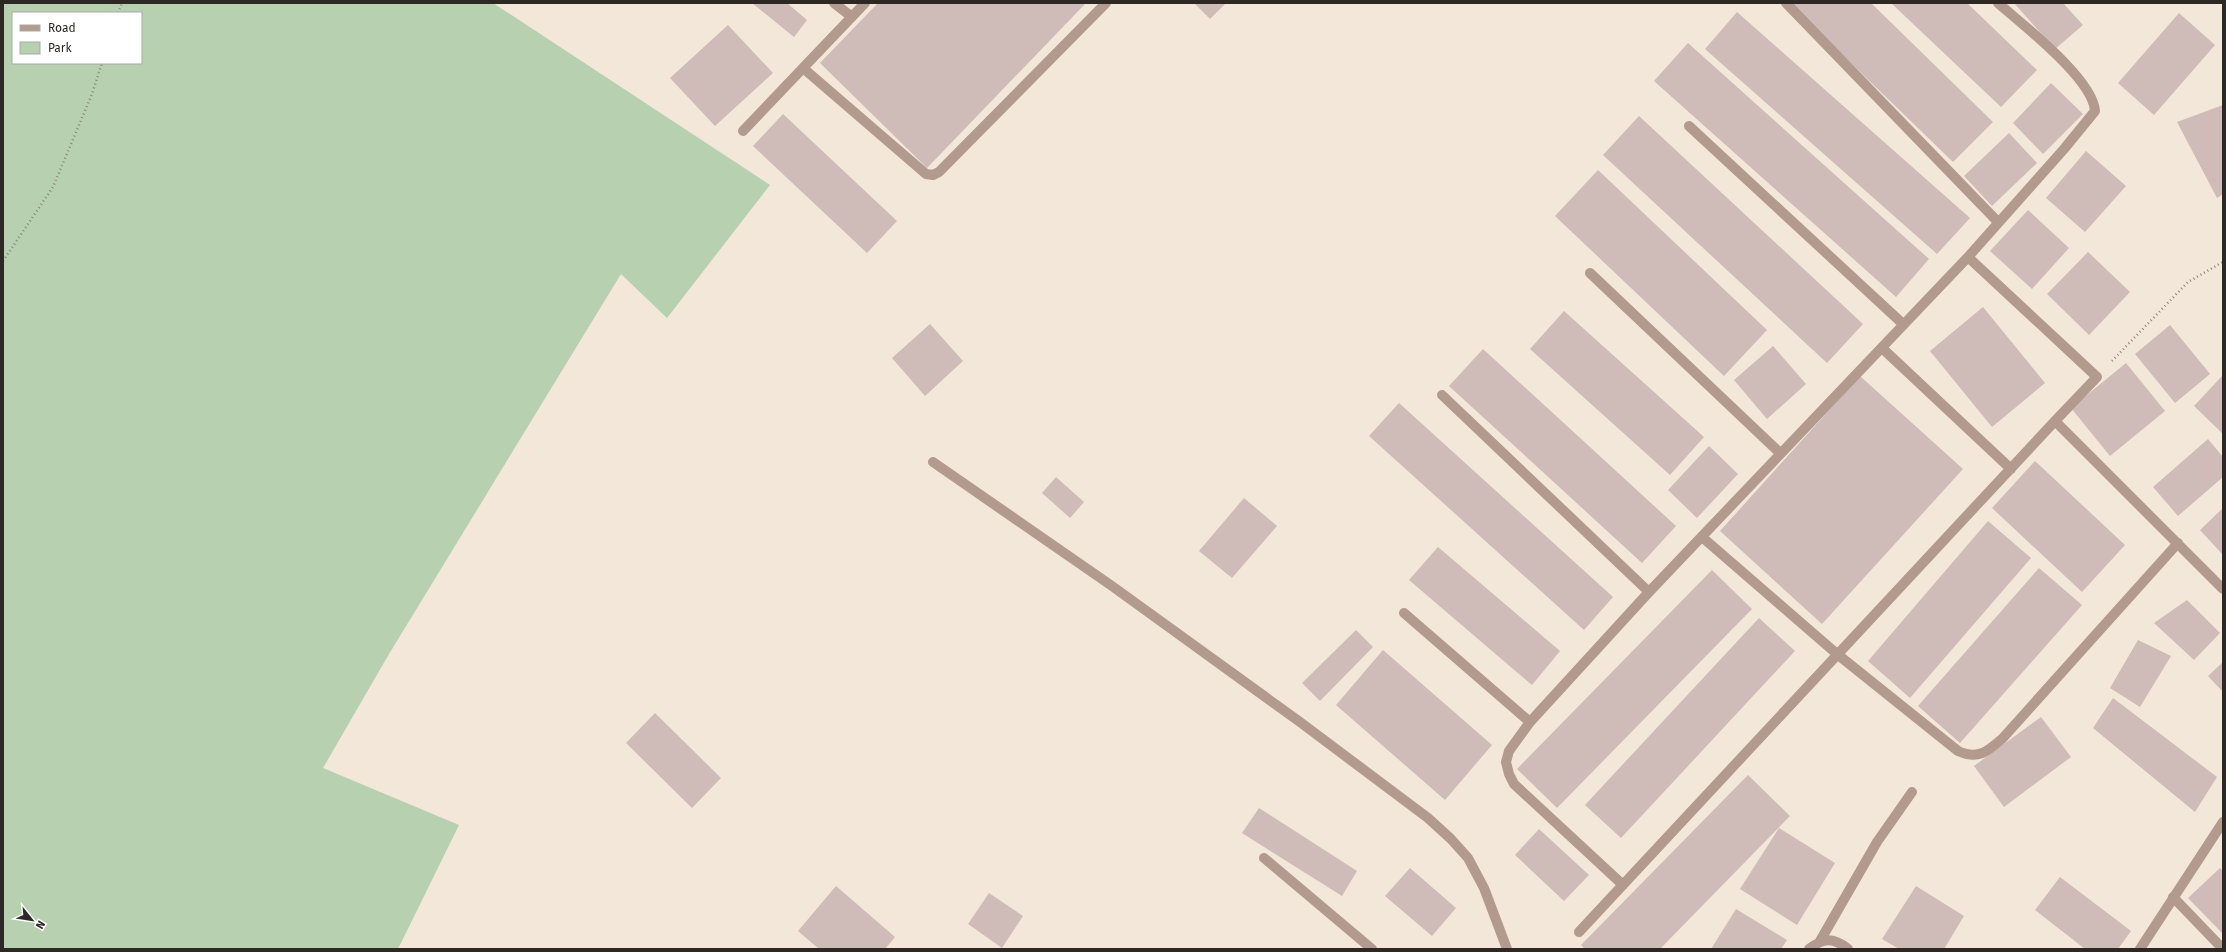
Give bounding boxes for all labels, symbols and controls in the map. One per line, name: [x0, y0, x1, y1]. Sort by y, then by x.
legend: [12, 12, 142, 64]
text: Road: [48, 21, 76, 35]
text: Park: [48, 41, 72, 55]
north arrow: [12, 900, 52, 940]
text: N: [33, 918, 48, 931]

